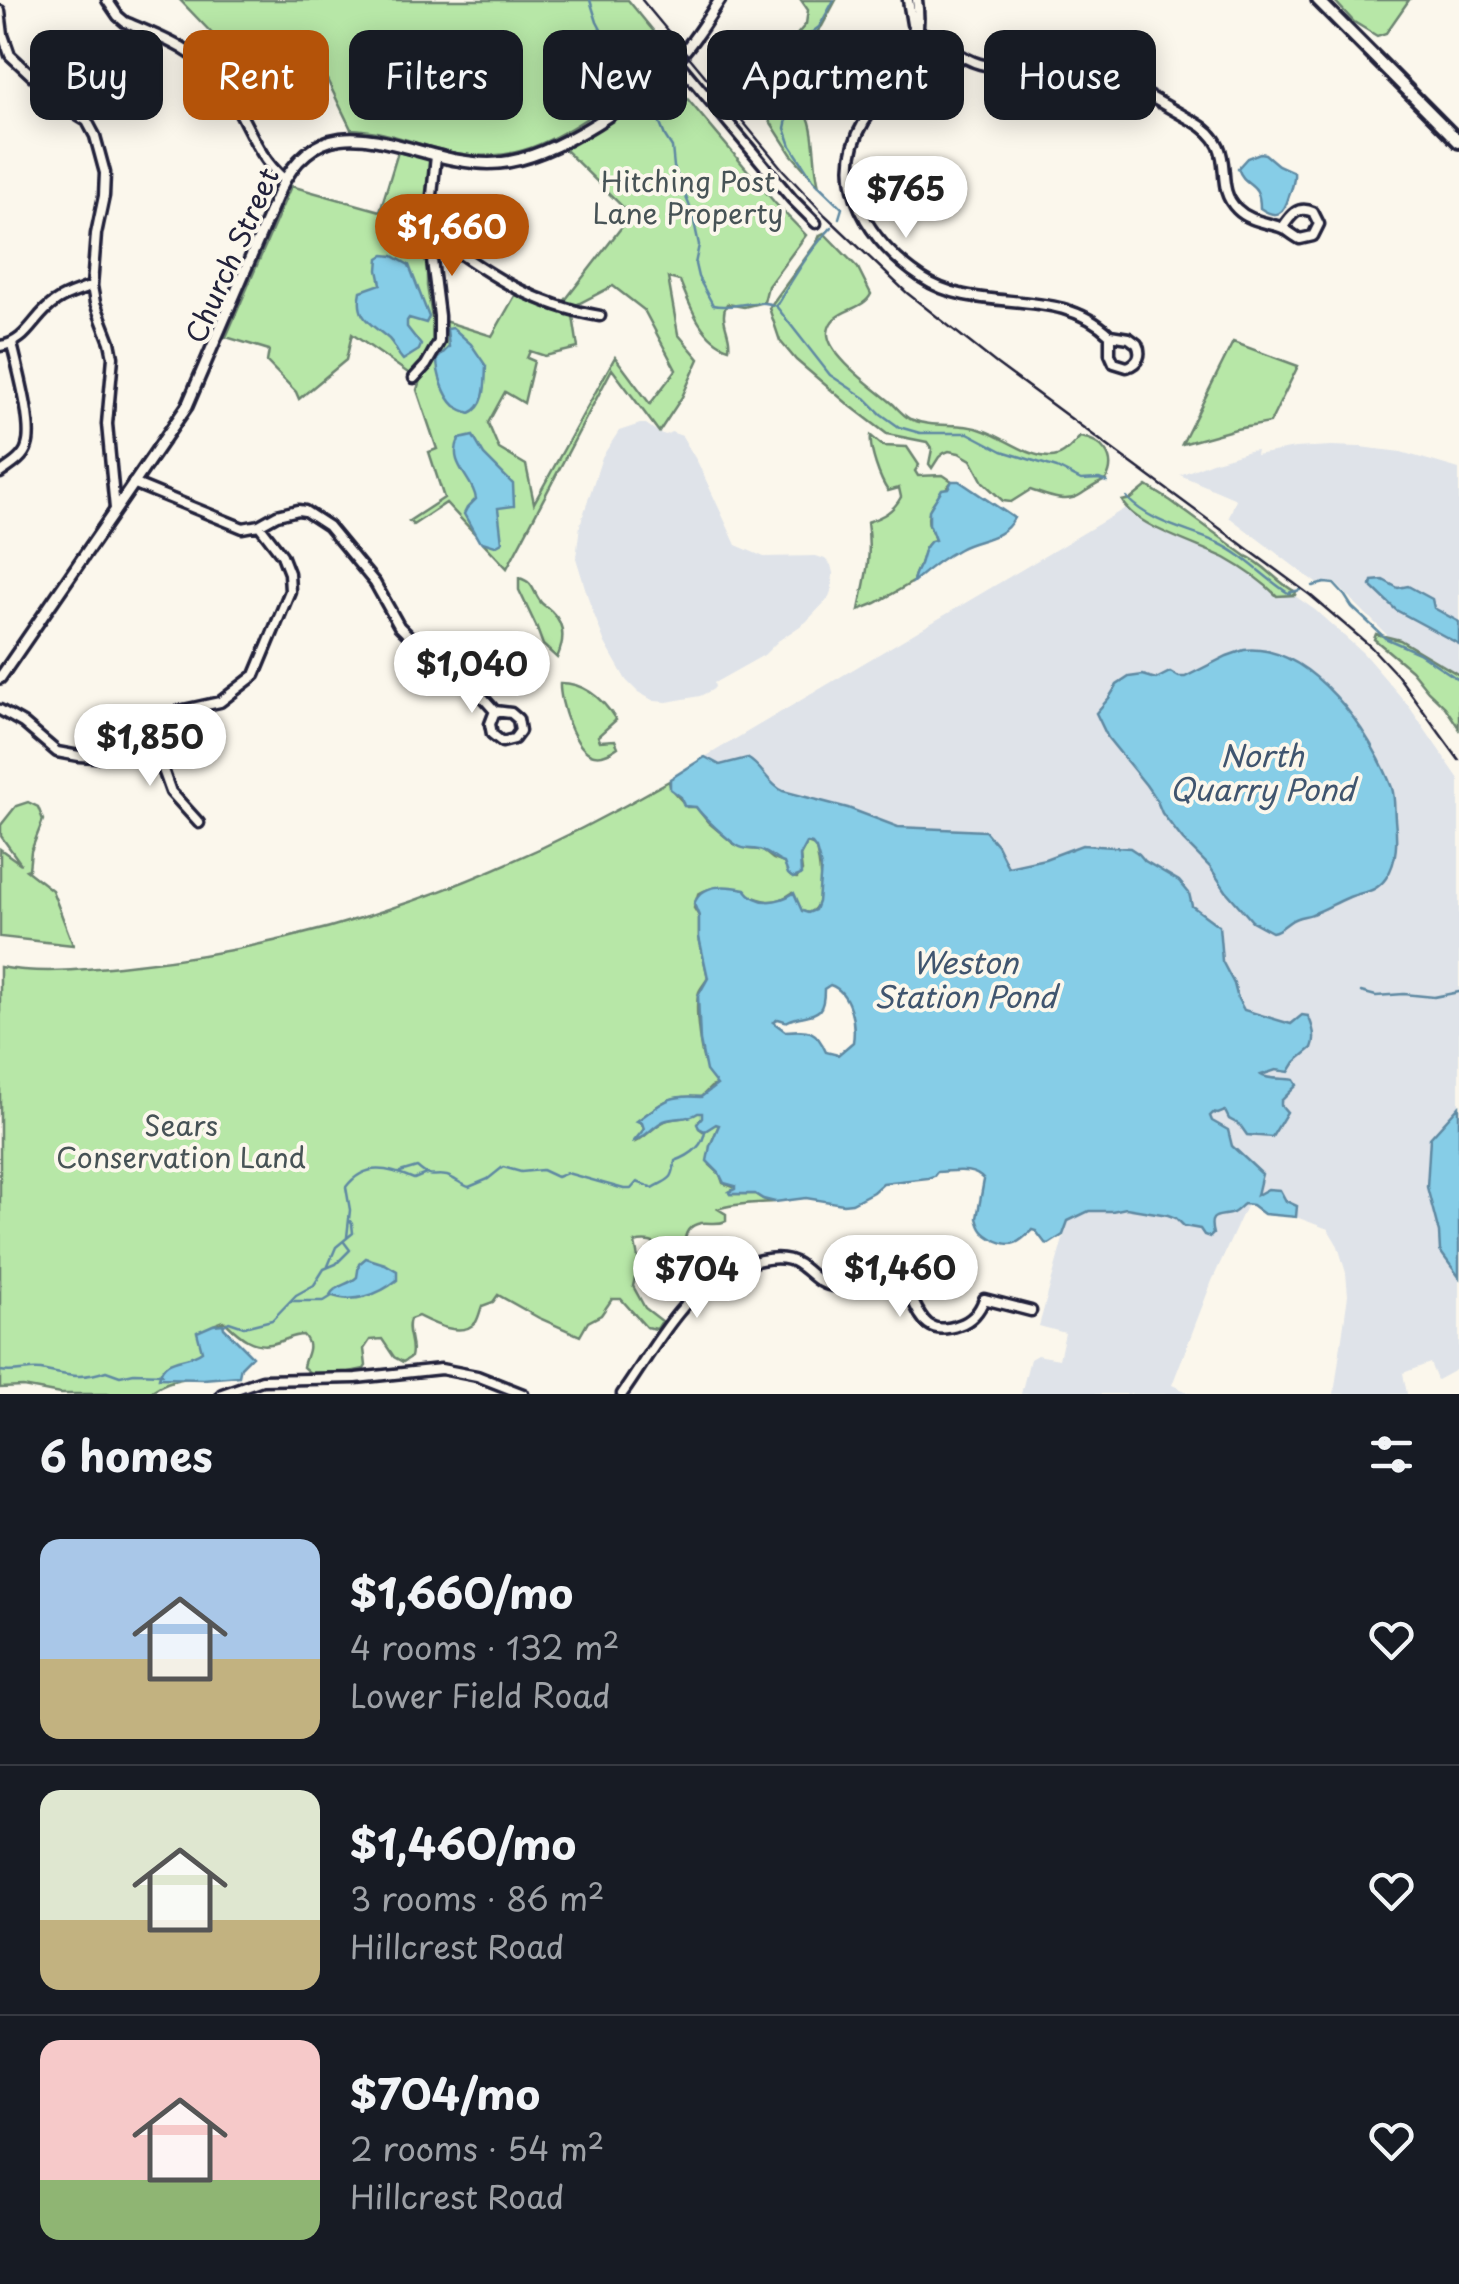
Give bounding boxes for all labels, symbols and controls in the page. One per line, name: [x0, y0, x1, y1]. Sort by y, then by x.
chip: Buy: [30, 30, 163, 120]
chip: Rent: [183, 30, 329, 120]
chip: Filters: [349, 30, 523, 120]
chip: New: [543, 30, 687, 120]
chip: Apartment: [707, 30, 964, 120]
chip: House: [984, 30, 1156, 120]
pin: $765: [847, 156, 965, 241]
park label: Hitching Post Lane Property: [592, 159, 784, 234]
street label: Church Street: [173, 160, 289, 350]
text: $765: [867, 164, 945, 212]
pin: $1,660: [371, 194, 533, 279]
text: $1,660: [397, 202, 507, 250]
pin: $1,040: [391, 631, 553, 716]
text: $1,040: [416, 639, 528, 687]
pin: $1,850: [69, 704, 231, 789]
text: $1,850: [96, 712, 204, 760]
water label: North Quarry Pond: [1170, 732, 1359, 811]
water label: Weston Station Pond: [874, 939, 1060, 1018]
park label: Sears Conservation Land: [56, 1103, 306, 1178]
pin: $1,460: [819, 1235, 981, 1320]
pin: $704: [638, 1236, 756, 1321]
text: $1,460: [844, 1243, 956, 1291]
text: $704: [655, 1244, 739, 1292]
text: 6 homes: [40, 1423, 213, 1486]
icon: filters: [1364, 1427, 1419, 1482]
text: $1,660/mo: [350, 1560, 573, 1623]
icon: home: [120, 1579, 240, 1699]
icon: heart: [1364, 1612, 1419, 1667]
text: 4 rooms · 132 m²: [350, 1623, 620, 1671]
text: Lower Field Road: [350, 1671, 611, 1719]
text: $1,460/mo: [350, 1811, 576, 1874]
icon: home: [120, 1830, 240, 1950]
icon: heart: [1364, 1863, 1419, 1918]
text: 3 rooms · 86 m²: [350, 1874, 605, 1922]
text: Hillcrest Road: [350, 1922, 565, 1970]
text: $704/mo: [350, 2061, 540, 2124]
icon: home: [120, 2080, 240, 2200]
icon: heart: [1364, 2113, 1419, 2168]
text: 2 rooms · 54 m²: [350, 2124, 604, 2172]
text: Hillcrest Road: [350, 2172, 565, 2220]

